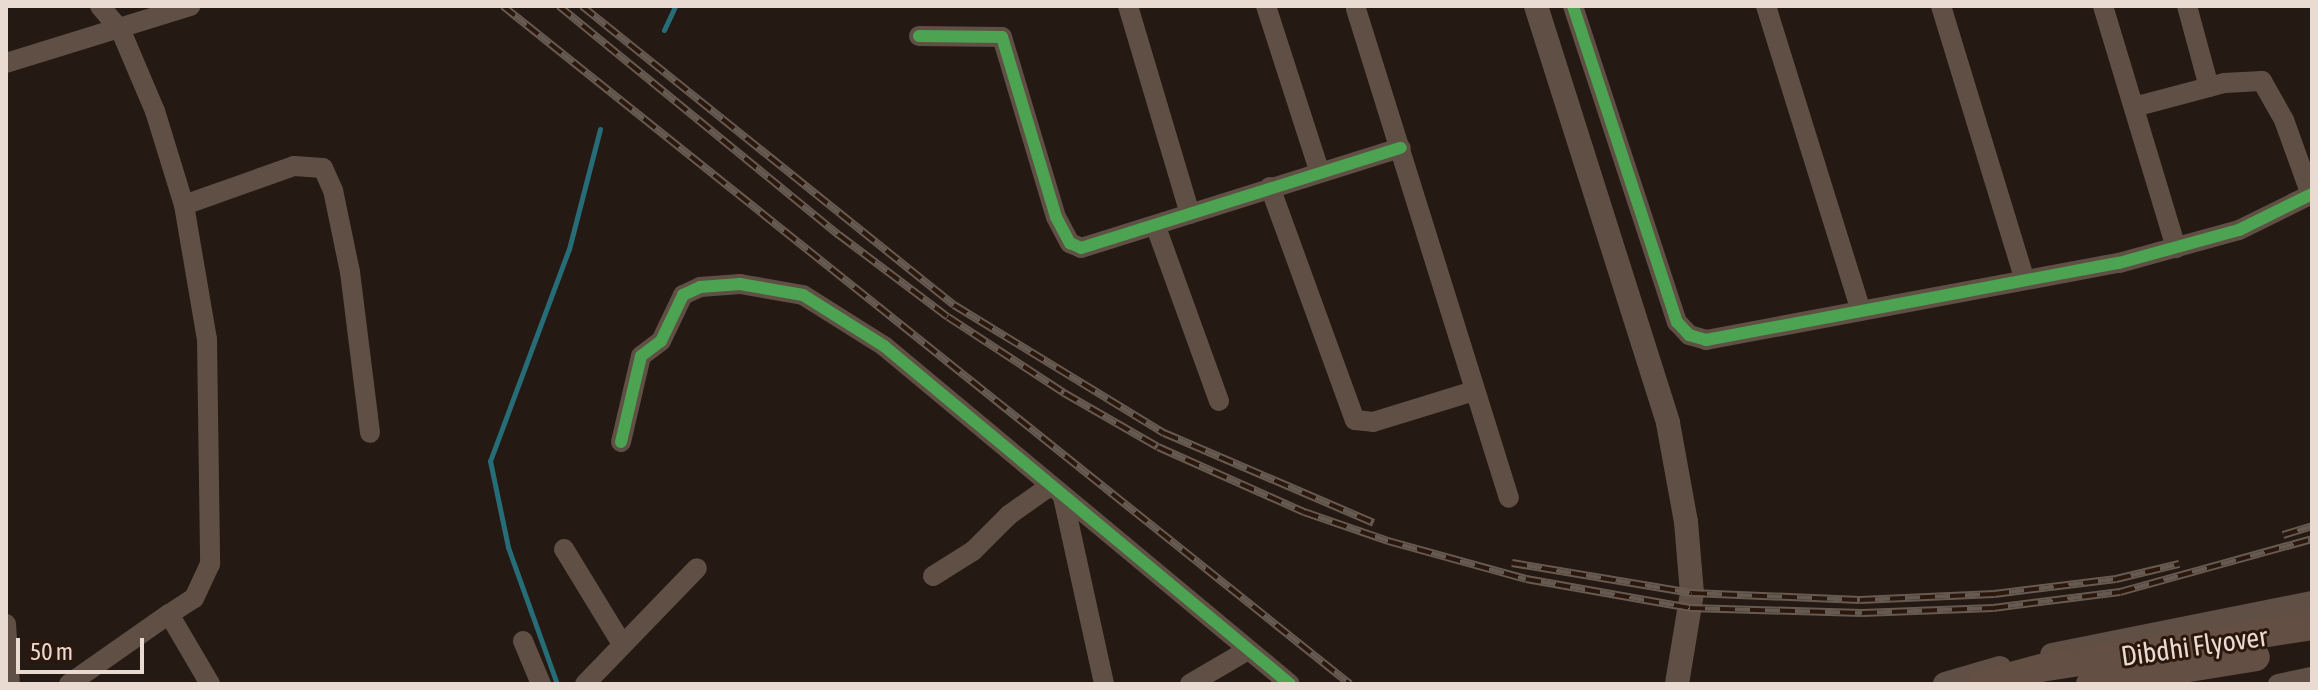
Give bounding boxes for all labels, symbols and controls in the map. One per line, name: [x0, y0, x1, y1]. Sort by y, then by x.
street label: Dibdhi Flyover: [2119, 619, 2269, 673]
scale bar: [20, 622, 148, 672]
text: 50 m: [30, 638, 73, 665]

